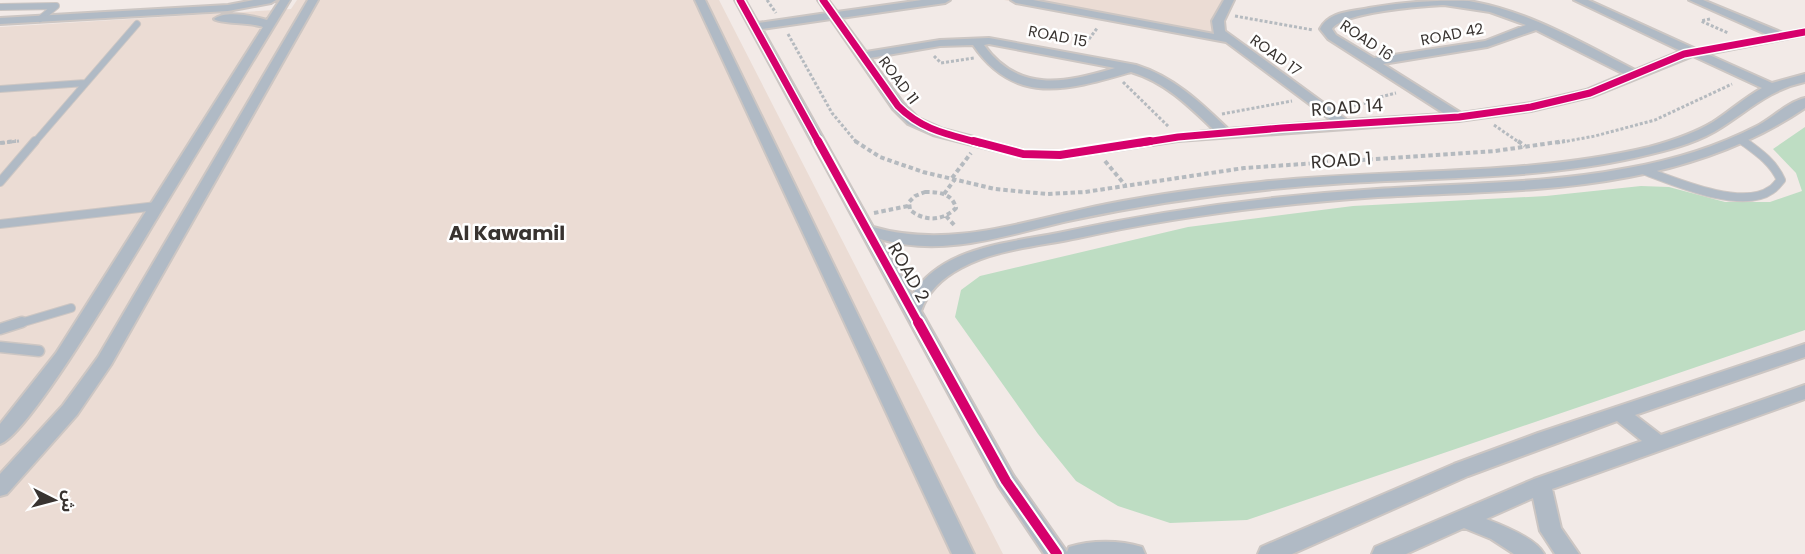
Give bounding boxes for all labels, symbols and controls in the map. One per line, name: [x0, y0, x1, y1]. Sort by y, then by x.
street label: ROAD 16: [1336, 15, 1398, 65]
street label: ROAD 42: [1419, 18, 1485, 50]
street label: ROAD 15: [1027, 20, 1089, 52]
street label: ROAD 17: [1246, 29, 1306, 81]
street label: ROAD 11: [874, 52, 924, 108]
street label: ROAD 14: [1310, 92, 1384, 122]
street label: ROAD 1: [1310, 145, 1372, 175]
district label: Al Kawamil: [449, 219, 565, 247]
street label: ROAD 2: [882, 237, 936, 307]
north arrow: [24, 470, 84, 530]
text: ش: [56, 489, 81, 514]

